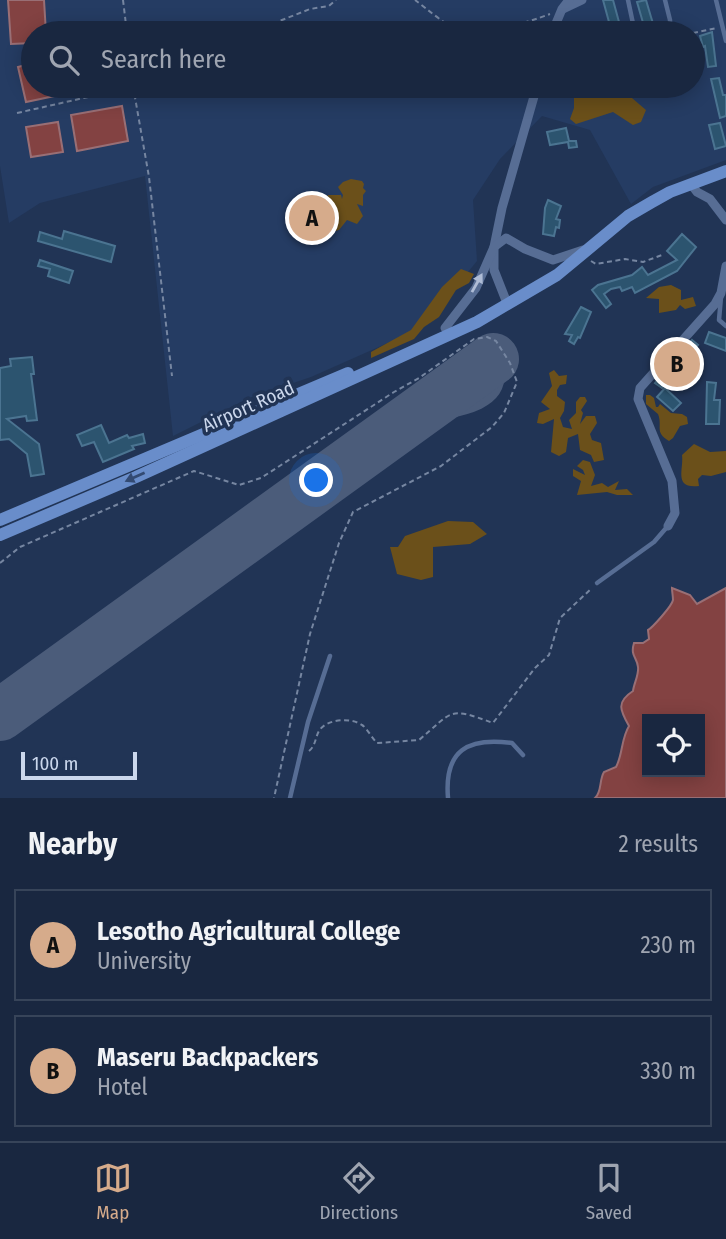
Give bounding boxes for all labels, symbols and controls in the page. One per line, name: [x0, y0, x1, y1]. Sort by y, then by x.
search box: [21, 21, 705, 98]
icon: search: [45, 41, 83, 79]
text: Search here: [101, 44, 226, 75]
pin: A: [289, 192, 335, 244]
one-way arrow: [471, 274, 483, 293]
pin: B: [654, 338, 700, 390]
street label: Airport Road: [199, 376, 298, 437]
your location: [299, 463, 333, 497]
one-way arrow: [124, 472, 145, 483]
map controls: [642, 714, 705, 777]
button: locate: [642, 714, 705, 777]
scale bar: [21, 749, 136, 781]
text: 100 m: [32, 752, 78, 775]
text: Nearby: [28, 826, 117, 862]
text: 2 results: [618, 830, 698, 858]
text: Lesotho Agricultural College: [97, 916, 400, 947]
text: A: [47, 931, 59, 959]
text: 230 m: [640, 931, 696, 959]
text: University: [97, 947, 191, 975]
text: Maseru Backpackers: [97, 1042, 318, 1073]
text: B: [47, 1057, 59, 1085]
text: 330 m: [640, 1057, 696, 1085]
text: Hotel: [97, 1073, 148, 1101]
tab: Map: [94, 1159, 132, 1224]
tab: Directions: [320, 1159, 398, 1224]
tab: Saved: [586, 1159, 632, 1224]

